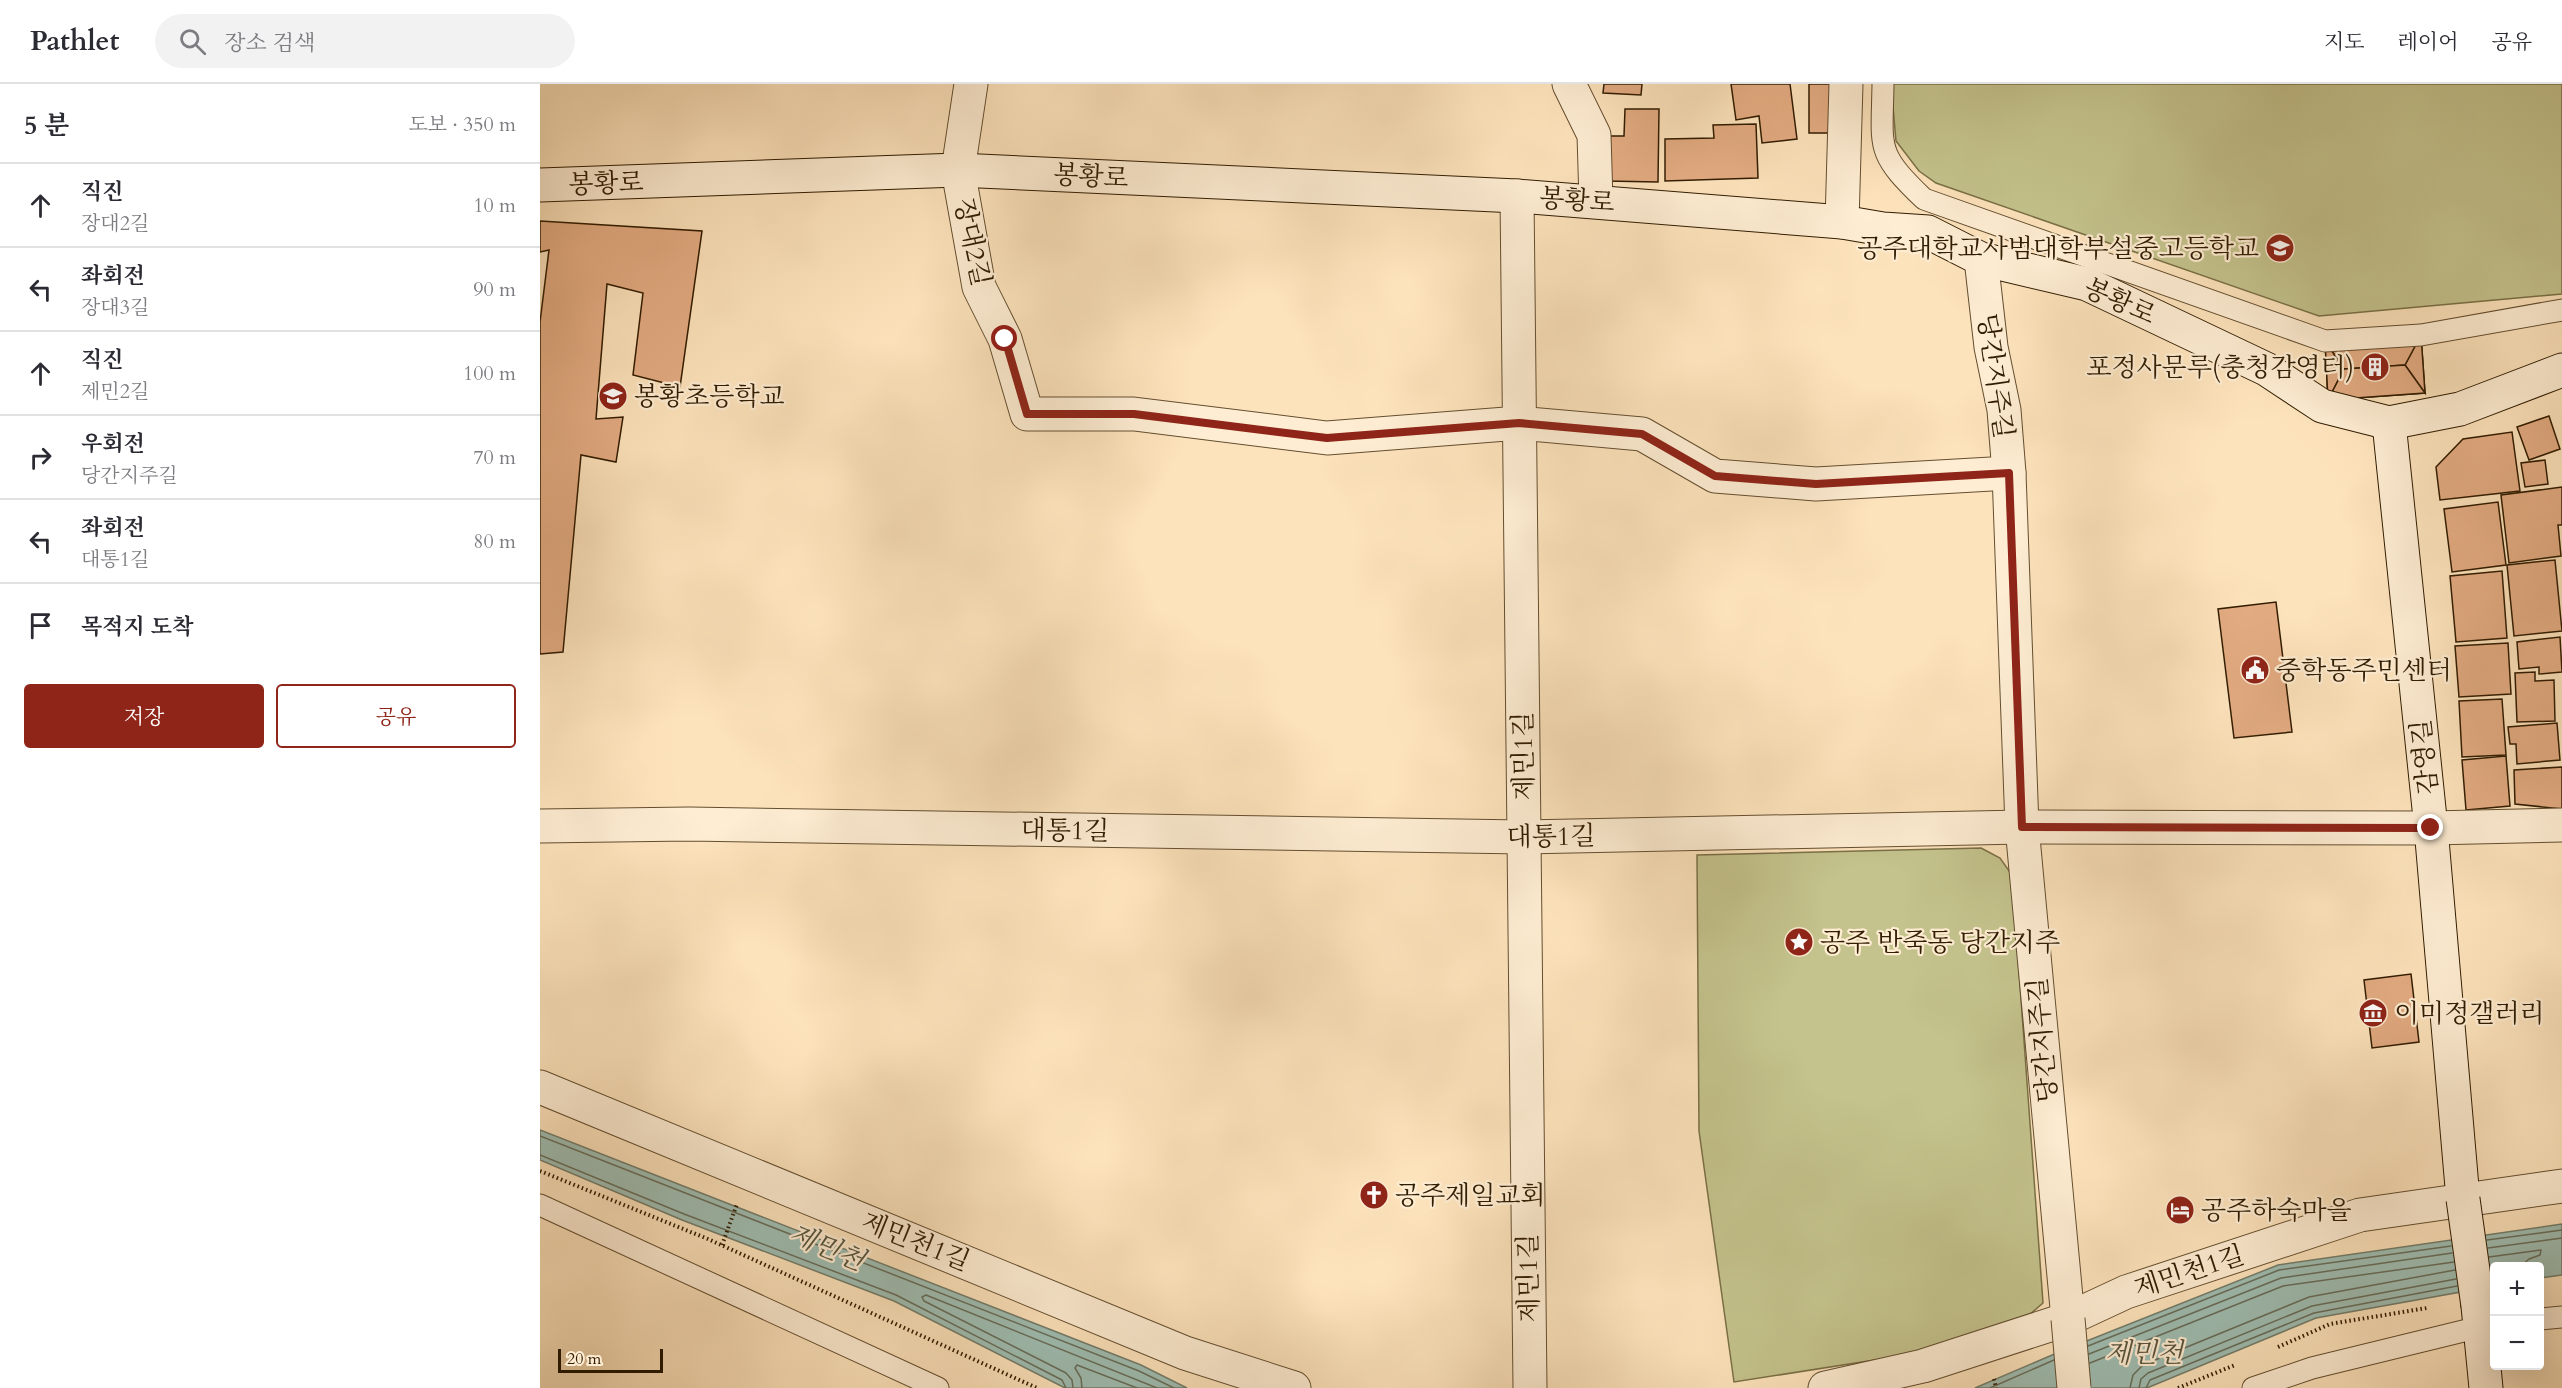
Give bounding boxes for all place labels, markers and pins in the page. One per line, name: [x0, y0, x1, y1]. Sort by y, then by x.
place label: 공주대학교사범대학부설중고등학교: [1857, 231, 2259, 266]
school or university icon: 공주대학교사범대학부설중고등학교: [2264, 232, 2296, 264]
place label: 포정사문루(충청감영터): [2086, 350, 2354, 385]
building icon: 포정사문루(충청감영터): [2359, 351, 2391, 383]
place label: 봉황초등학교: [634, 379, 785, 414]
school or university icon: 봉황초등학교: [597, 380, 629, 412]
place label: 중학동주민센터: [2276, 653, 2452, 688]
public building icon: 중학동주민센터: [2239, 654, 2271, 686]
place label: 공주 반죽동 당간지주: [1820, 925, 2060, 960]
place icon: 공주 반죽동 당간지주: [1783, 926, 1815, 958]
place label: 이미정갤러리: [2394, 996, 2545, 1031]
museum icon: 이미정갤러리: [2357, 997, 2389, 1029]
place label: 공주제일교회: [1395, 1178, 1546, 1213]
church icon: 공주제일교회: [1358, 1179, 1390, 1211]
place label: 공주하숙마을: [2201, 1193, 2352, 1228]
hotel icon: 공주하숙마을: [2164, 1194, 2196, 1226]

